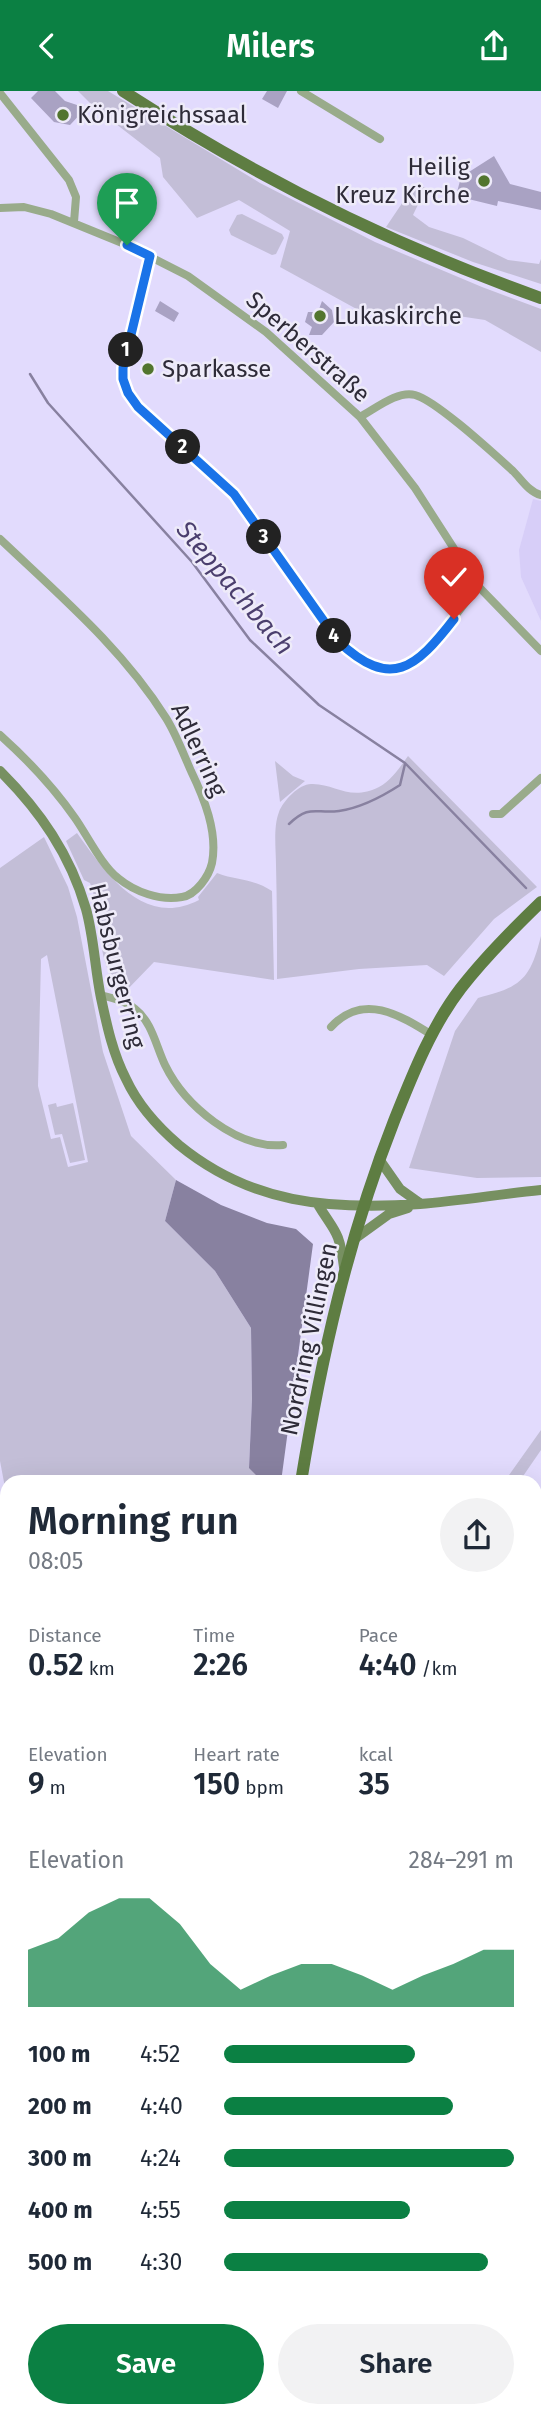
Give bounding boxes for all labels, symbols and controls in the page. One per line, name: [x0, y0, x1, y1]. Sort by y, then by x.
icon: back: [28, 27, 66, 65]
text: Milers: [226, 27, 315, 65]
icon: share: [475, 27, 513, 65]
place label: Königreichssaal: [77, 101, 247, 129]
marker: Königreichssaal: [55, 107, 71, 123]
place label: Heilig Kreuz Kirche: [335, 153, 471, 209]
pin: [97, 173, 157, 245]
marker: Heilig Kreuz Kirche: [476, 173, 492, 189]
icon: arrive: [108, 184, 146, 222]
street label: Sperberstraße: [240, 286, 376, 408]
place label: Lukaskirche: [334, 302, 462, 330]
marker: Lukaskirche: [312, 308, 328, 324]
pin: 1: [108, 333, 144, 367]
text: 1: [121, 338, 130, 361]
place label: Sparkasse: [162, 355, 271, 383]
marker: Sparkasse: [140, 361, 156, 377]
pin: 2: [166, 429, 200, 465]
text: 2: [178, 435, 187, 458]
water label: Steppachbach: [169, 514, 300, 661]
pin: 3: [246, 519, 282, 555]
text: 3: [259, 525, 268, 548]
pin: [424, 547, 484, 619]
icon: check: [435, 558, 473, 596]
pin: 4: [316, 619, 352, 653]
text: 4: [328, 624, 339, 647]
street label: Adlerring: [165, 699, 233, 802]
street label: Habsburgerring: [83, 881, 151, 1052]
street label: Nordring Villingen: [275, 1240, 343, 1438]
text: Morning run: [28, 1498, 239, 1544]
button: share: [440, 1498, 514, 1572]
text: 08:05: [28, 1547, 83, 1575]
text: Distance: [28, 1624, 102, 1647]
text: Time: [193, 1624, 235, 1647]
text: Pace: [359, 1624, 398, 1647]
text: 0.52: [28, 1647, 84, 1683]
text: 2:26: [193, 1647, 248, 1683]
text: 4:40: [359, 1647, 417, 1683]
text: km: [84, 1657, 115, 1680]
text: /km: [417, 1657, 457, 1680]
text: Elevation: [28, 1743, 108, 1766]
text: Heart rate: [193, 1743, 280, 1766]
text: kcal: [359, 1743, 393, 1766]
text: 9: [28, 1766, 45, 1802]
text: 150: [193, 1766, 240, 1802]
text: 35: [359, 1766, 390, 1802]
text: m: [45, 1776, 66, 1799]
text: bpm: [240, 1776, 284, 1799]
text: Elevation: [28, 1846, 124, 1874]
text: 284–291 m: [409, 1846, 514, 1874]
text: 100 m: [28, 2040, 90, 2068]
text: 4:52: [140, 2040, 180, 2068]
text: 200 m: [28, 2092, 92, 2120]
text: 4:40: [140, 2092, 183, 2120]
text: 300 m: [28, 2144, 92, 2172]
text: 4:24: [140, 2144, 181, 2172]
text: 400 m: [28, 2196, 93, 2224]
text: 4:55: [140, 2196, 181, 2224]
text: 500 m: [28, 2248, 92, 2276]
text: 4:30: [140, 2248, 182, 2276]
button: Save: [28, 2324, 264, 2404]
button: Share: [278, 2324, 514, 2404]

